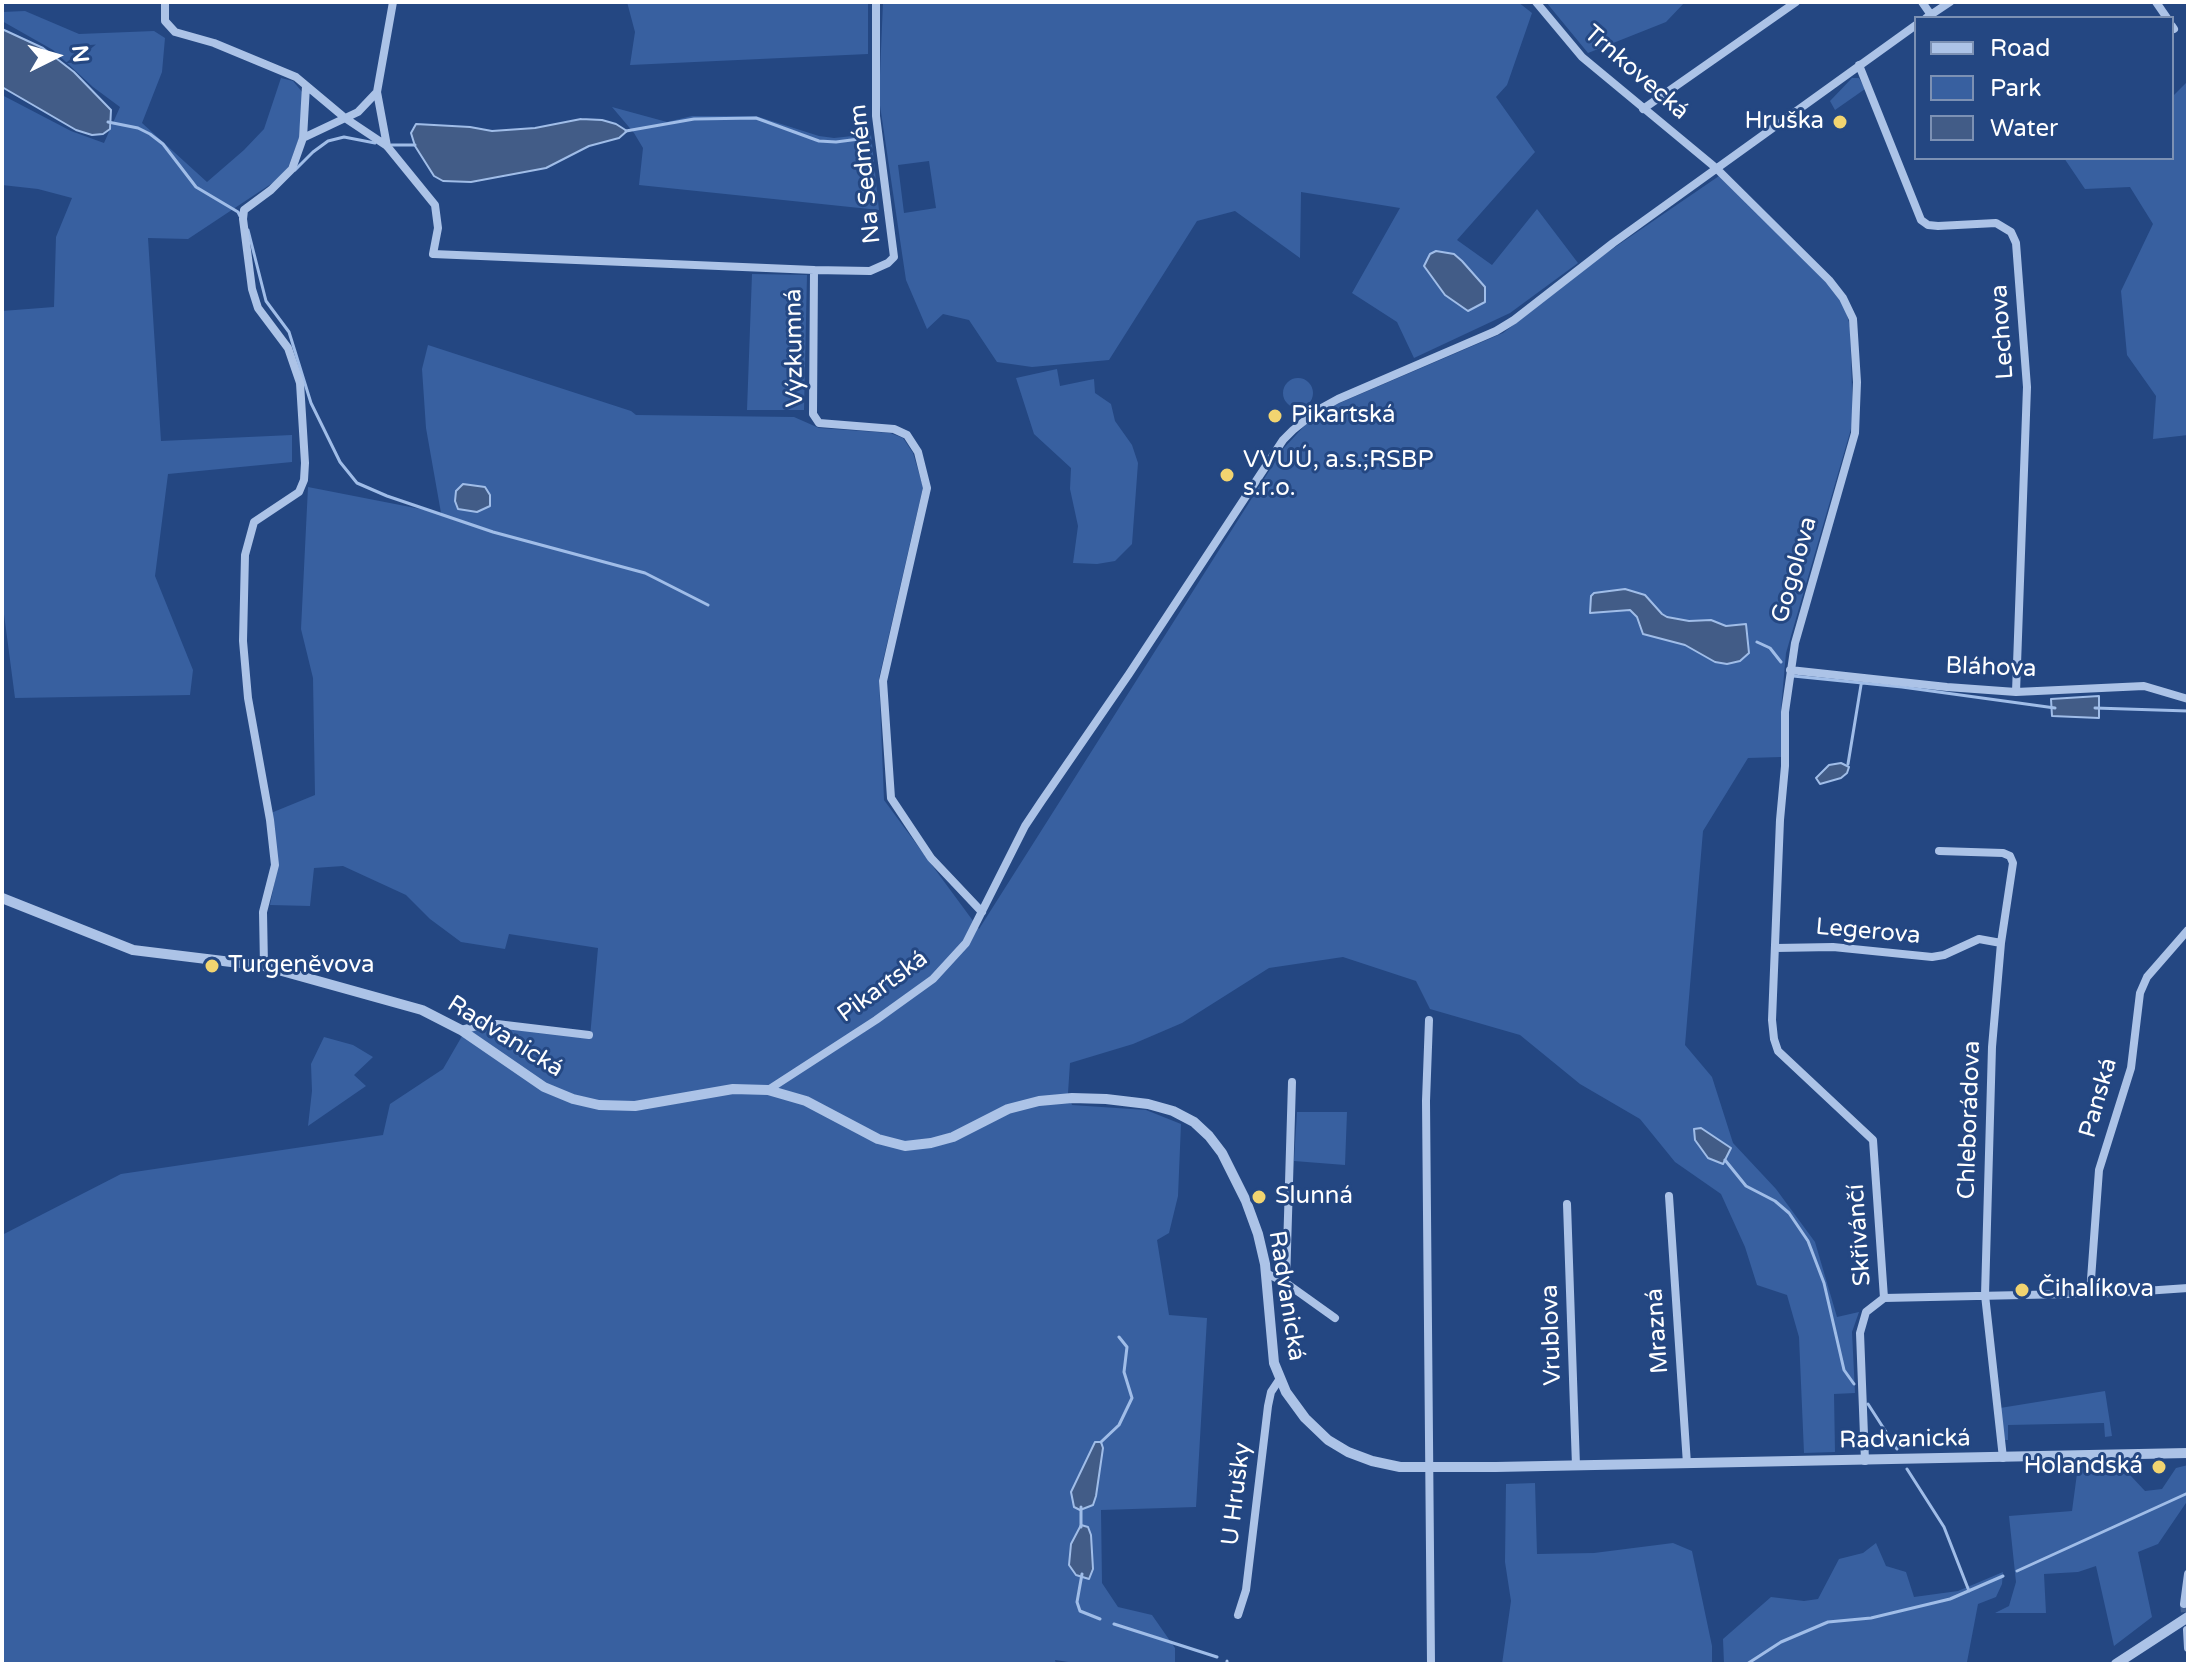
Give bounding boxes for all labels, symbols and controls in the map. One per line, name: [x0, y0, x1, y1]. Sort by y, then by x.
north arrow: [16, 16, 96, 96]
legend: [1914, 16, 2174, 160]
street label: Trnkovecká: [1578, 20, 1694, 126]
text: Road: [1990, 34, 2050, 63]
text: N: [66, 44, 94, 64]
text: Park: [1990, 74, 2041, 103]
street label: Na Sedmém: [844, 103, 888, 245]
place label: Hruška: [1744, 108, 1824, 136]
marker: Hruška: [1831, 113, 1849, 131]
text: Water: [1990, 114, 2058, 143]
street label: Lechova: [1985, 283, 2021, 381]
street label: Výzkumná: [780, 288, 810, 408]
place label: Pikartská: [1291, 402, 1395, 430]
marker: Pikartská: [1266, 407, 1284, 425]
place label: VVUÚ, a.s.;RSBP s.r.o.: [1243, 447, 1434, 503]
marker: VVUÚ, a.s.;RSBP s.r.o.: [1218, 466, 1236, 484]
street label: Gogolova: [1766, 514, 1824, 626]
street label: Bláhova: [1945, 652, 2037, 684]
street label: Legerova: [1814, 913, 1922, 951]
street label: Pikartská: [832, 945, 934, 1029]
place label: Turgeněvova: [228, 952, 374, 980]
marker: Turgeněvova: [203, 957, 221, 975]
street label: Radvanická: [442, 990, 568, 1084]
street label: Chleborádova: [1953, 1040, 1987, 1200]
street label: Panská: [2074, 1055, 2124, 1141]
place label: Slunná: [1275, 1183, 1353, 1211]
street label: Skřivánčí: [1842, 1183, 1878, 1287]
marker: Slunná: [1250, 1188, 1268, 1206]
street label: Radvanická: [1261, 1229, 1311, 1363]
place label: Čihalíkova: [2038, 1276, 2154, 1304]
marker: Čihalíkova: [2013, 1281, 2031, 1299]
street label: Vrublova: [1536, 1284, 1568, 1386]
street label: Mrazná: [1641, 1287, 1675, 1375]
street label: Radvanická: [1839, 1424, 1971, 1456]
street label: U Hrušky: [1216, 1441, 1258, 1547]
place label: Holandská: [2024, 1453, 2143, 1481]
marker: Holandská: [2150, 1458, 2168, 1476]

